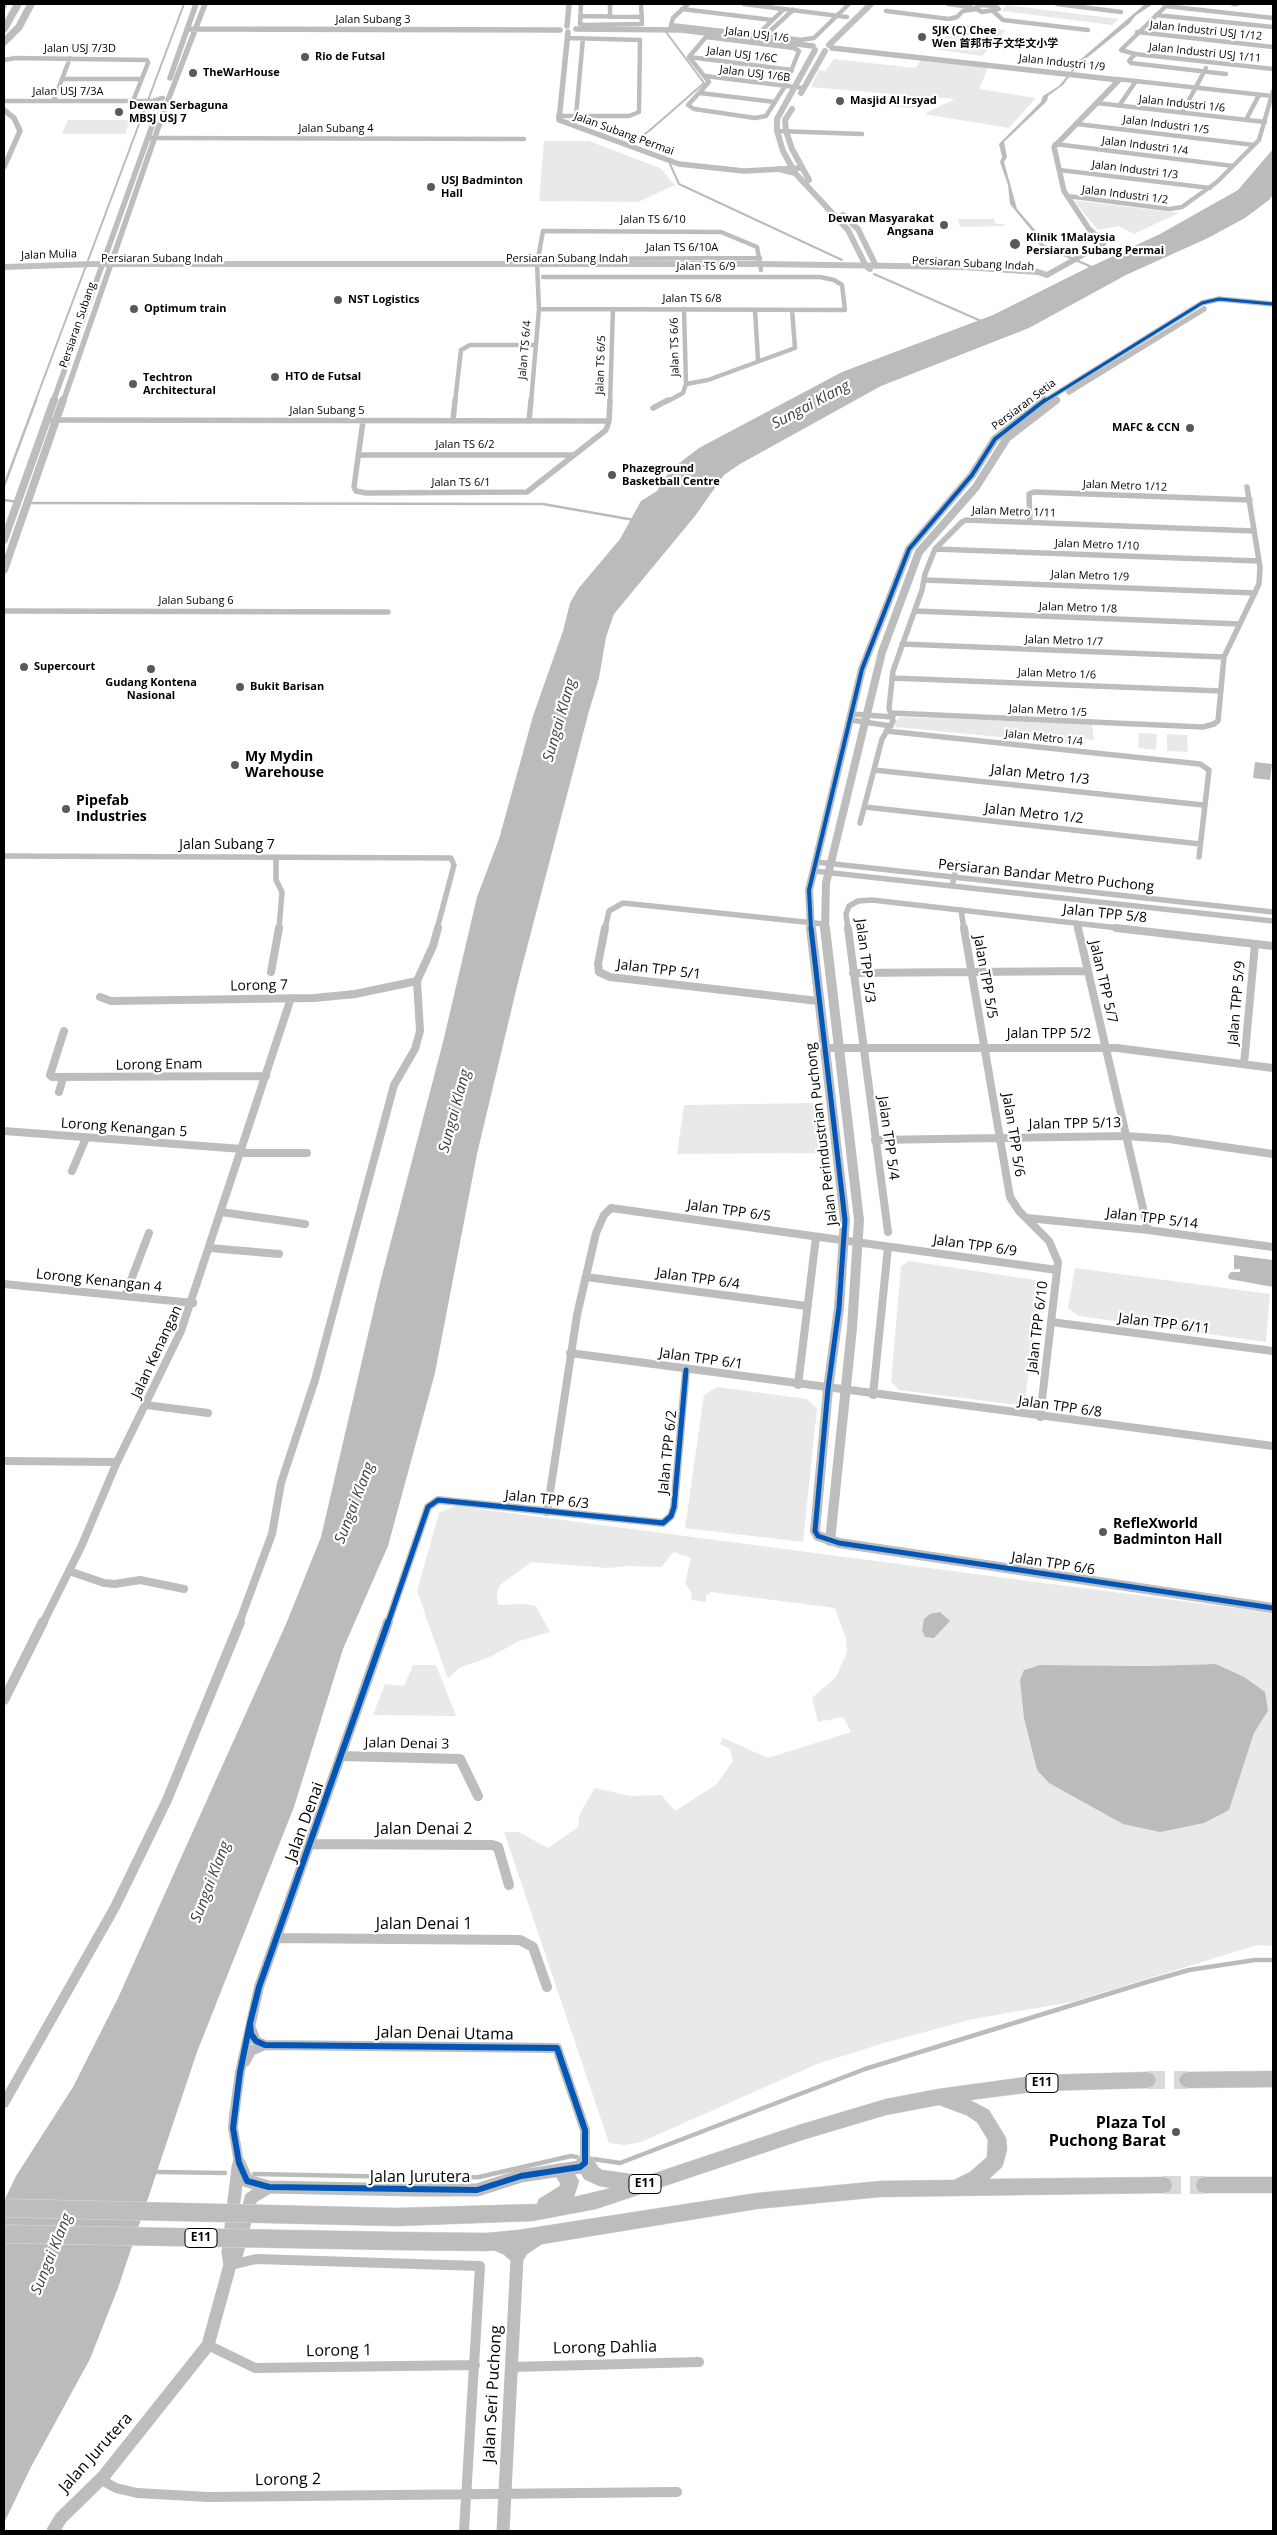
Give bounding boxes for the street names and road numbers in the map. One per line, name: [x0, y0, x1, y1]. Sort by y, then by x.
street label: Jalan Subang 3: [335, 13, 411, 27]
street label: Jalan Industri USJ 1/12: [1149, 19, 1263, 43]
street label: Jalan USJ 1/6: [724, 25, 790, 45]
street label: Jalan Industri USJ 1/11: [1148, 41, 1262, 65]
street label: Jalan USJ 7/3D: [44, 42, 116, 56]
street label: Jalan USJ 1/6C: [706, 44, 778, 66]
street label: Jalan Industri 1/9: [1018, 52, 1106, 74]
street label: Jalan USJ 1/6B: [719, 63, 791, 85]
street label: Jalan USJ 7/3A: [33, 85, 103, 99]
street label: Jalan Industri 1/6: [1138, 93, 1226, 115]
street label: Jalan Subang Permai: [572, 110, 676, 158]
street label: Jalan Industri 1/5: [1122, 113, 1210, 137]
street label: Jalan Subang 4: [298, 122, 374, 136]
street label: Jalan Industri 1/4: [1101, 134, 1189, 158]
street label: Jalan Industri 1/3: [1091, 158, 1179, 182]
street label: Jalan Industri 1/2: [1081, 183, 1169, 207]
street label: Jalan TS 6/10: [620, 213, 686, 227]
street label: Jalan TS 6/10A: [646, 241, 718, 255]
street label: Jalan Mulia: [21, 247, 77, 263]
street label: Persiaran Subang Indah: [101, 252, 223, 266]
street label: Persiaran Subang Indah: [506, 252, 628, 266]
street label: Persiaran Subang Indah: [912, 254, 1034, 274]
street label: Jalan TS 6/9: [676, 260, 736, 274]
street label: Persiaran Subang: [57, 280, 99, 370]
street label: Jalan TS 6/8: [662, 292, 722, 306]
street label: Jalan TS 6/6: [668, 317, 682, 377]
street label: Jalan TS 6/4: [516, 320, 534, 380]
street label: Jalan TS 6/5: [593, 335, 609, 395]
street label: Persiaran Setia: [989, 377, 1059, 433]
street label: Jalan Subang 5: [289, 404, 365, 418]
street label: Jalan TS 6/2: [435, 438, 495, 452]
street label: Jalan TS 6/1: [431, 476, 491, 490]
street label: Jalan Metro 1/12: [1083, 478, 1167, 494]
street label: Jalan Metro 1/11: [972, 504, 1056, 520]
street label: Jalan Metro 1/10: [1055, 537, 1139, 553]
street label: Jalan Metro 1/9: [1051, 568, 1129, 584]
street label: Jalan Subang 6: [158, 594, 234, 608]
street label: Jalan Metro 1/8: [1039, 600, 1117, 616]
street label: Jalan Metro 1/7: [1025, 633, 1103, 649]
street label: Jalan Metro 1/6: [1018, 666, 1096, 682]
street label: Jalan Metro 1/5: [1009, 702, 1087, 720]
street label: Jalan Metro 1/4: [1004, 727, 1084, 749]
street label: Jalan Metro 1/3: [990, 761, 1090, 789]
street label: Jalan Metro 1/2: [984, 800, 1084, 828]
street label: Jalan Subang 7: [179, 837, 275, 853]
street label: Persiaran Bandar Metro Puchong: [937, 856, 1155, 896]
street label: Jalan TPP 5/8: [1062, 901, 1148, 927]
street label: Jalan TPP 5/3: [852, 918, 878, 1004]
street label: Jalan TPP 5/5: [969, 934, 1001, 1020]
street label: Jalan TPP 5/7: [1085, 939, 1121, 1025]
street label: Jalan TPP 5/1: [616, 957, 702, 983]
street label: Jalan TPP 5/9: [1225, 960, 1249, 1046]
street label: Lorong 7: [230, 977, 288, 995]
street label: Jalan TPP 5/2: [1007, 1026, 1091, 1042]
street label: Jalan Perindustrian Puchong: [802, 1042, 842, 1226]
street label: Lorong Enam: [115, 1056, 203, 1074]
street label: Jalan TPP 5/6: [998, 1092, 1028, 1178]
street label: Jalan TPP 5/4: [874, 1095, 902, 1181]
street label: Lorong Kenangan 5: [60, 1115, 188, 1141]
street label: Jalan TPP 5/13: [1029, 1115, 1121, 1133]
street label: Jalan TPP 6/5: [686, 1197, 772, 1225]
street label: Jalan TPP 5/14: [1105, 1205, 1199, 1233]
street label: Jalan TPP 6/9: [932, 1232, 1018, 1260]
street label: Jalan TPP 6/4: [655, 1265, 741, 1293]
street label: Lorong Kenangan 4: [35, 1266, 163, 1296]
street label: Jalan TPP 6/10: [1024, 1280, 1052, 1374]
street label: Jalan Kenangan: [128, 1303, 186, 1401]
street label: Jalan TPP 6/11: [1117, 1310, 1211, 1338]
street label: Jalan TPP 6/1: [658, 1345, 744, 1373]
street label: Jalan TPP 6/8: [1017, 1393, 1103, 1421]
street label: Jalan TPP 6/2: [655, 1409, 681, 1495]
street label: Jalan TPP 6/3: [504, 1487, 590, 1513]
street label: Jalan TPP 6/6: [1010, 1549, 1096, 1579]
street label: Jalan Denai 3: [365, 1735, 449, 1753]
street label: Jalan Denai: [282, 1780, 328, 1864]
street label: Jalan Denai 2: [376, 1819, 472, 1839]
street label: Jalan Denai 1: [376, 1914, 472, 1934]
street label: Jalan Denai Utama: [376, 2023, 514, 2045]
road number: E11: [1026, 2074, 1058, 2092]
street label: Jalan Jurutera: [370, 2167, 470, 2187]
road number: E11: [629, 2174, 661, 2194]
road number: E11: [185, 2228, 217, 2248]
street label: Jalan Seri Puchong: [480, 2325, 506, 2463]
street label: Lorong Dahlia: [553, 2337, 657, 2359]
street label: Lorong 1: [306, 2341, 372, 2361]
street label: Jalan Jurutera: [55, 2409, 137, 2497]
street label: Lorong 2: [255, 2470, 321, 2490]

